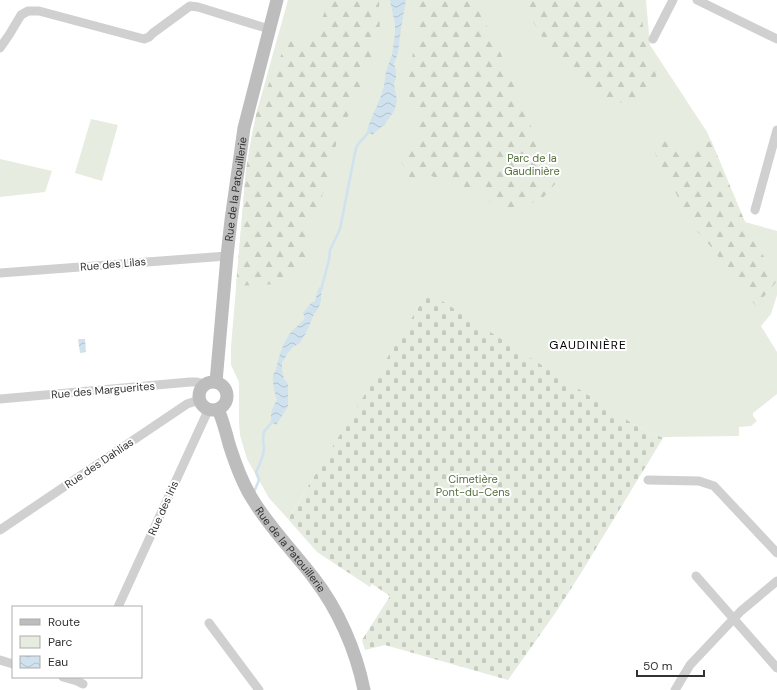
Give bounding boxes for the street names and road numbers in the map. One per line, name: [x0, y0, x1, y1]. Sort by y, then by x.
street label: Rue de la Patouillerie: [222, 136, 250, 242]
street label: Rue des Lilas: [80, 254, 146, 274]
street label: Rue des Marguerites: [51, 378, 155, 402]
street label: Rue des Dahlias: [62, 435, 136, 491]
street label: Rue des Iris: [145, 478, 181, 538]
street label: Rue de la Patouillerie: [252, 504, 329, 595]

